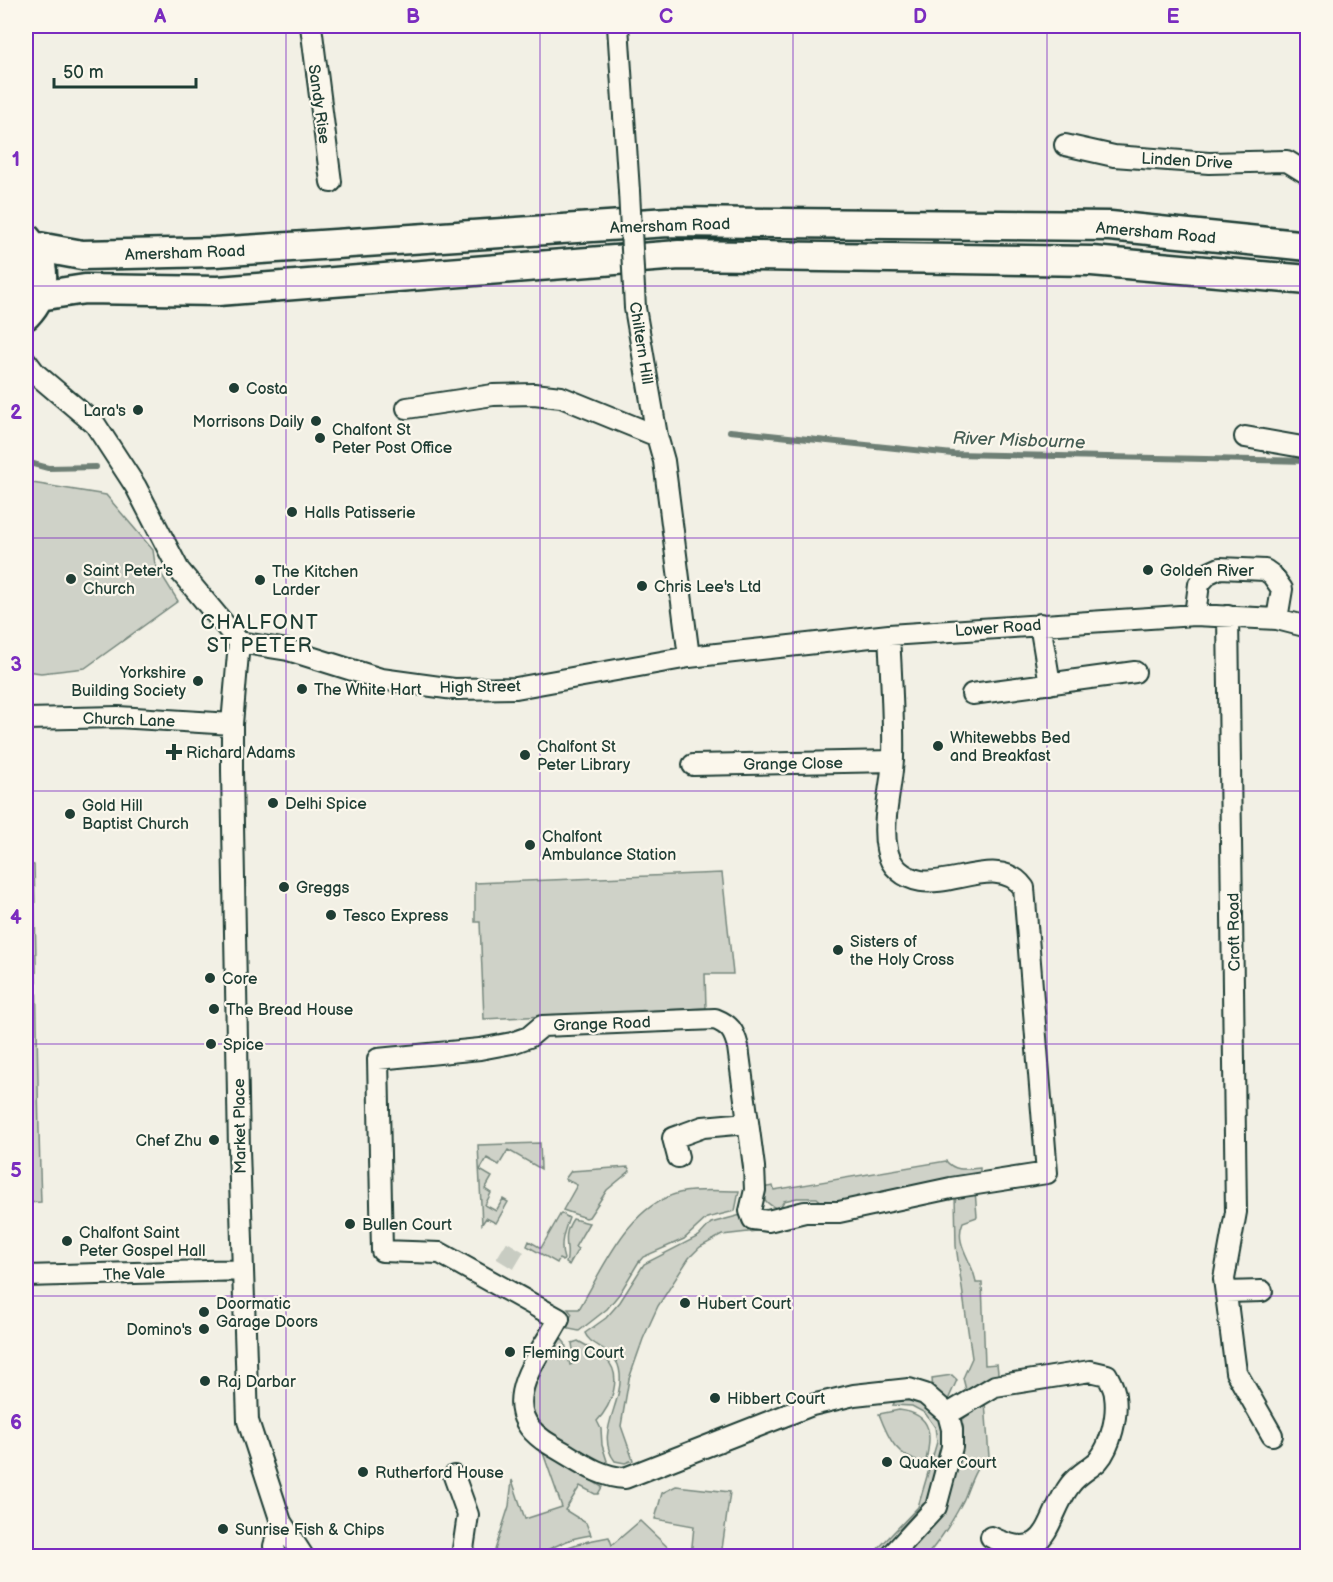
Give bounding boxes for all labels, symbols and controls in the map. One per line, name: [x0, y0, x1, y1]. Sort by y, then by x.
text: A: [153, 5, 167, 29]
text: B: [406, 5, 420, 29]
text: C: [659, 5, 673, 29]
text: D: [913, 5, 927, 29]
text: E: [1167, 5, 1180, 29]
scale bar: [54, 51, 196, 89]
text: 50 m: [63, 62, 104, 83]
street label: Sandy Rise: [304, 63, 334, 146]
text: 1: [12, 148, 20, 172]
street label: Linden Drive: [1141, 150, 1234, 173]
street label: Amersham Road: [610, 215, 731, 238]
street label: Amersham Road: [1095, 219, 1217, 248]
street label: Amersham Road: [125, 242, 246, 265]
street label: Chiltern Hill: [625, 301, 656, 386]
place label: Costa: [246, 380, 288, 399]
marker: Costa: [227, 381, 241, 395]
text: 2: [10, 401, 22, 425]
place label: Lara's: [83, 402, 126, 421]
marker: Lara's: [131, 403, 145, 417]
place label: Morrisons Daily: [192, 413, 305, 432]
marker: Morrisons Daily: [309, 414, 323, 428]
place label: Chalfont St Peter Post Office: [332, 421, 453, 458]
water label: River Misbourne: [952, 428, 1086, 453]
marker: Chalfont St Peter Post Office: [313, 431, 327, 445]
place label: Halls Patisserie: [304, 504, 416, 523]
marker: Halls Patisserie: [285, 505, 299, 519]
place label: Saint Peter's Church: [83, 562, 173, 599]
place label: Golden River: [1160, 562, 1254, 581]
place label: The Kitchen Larder: [272, 563, 358, 600]
marker: Golden River: [1141, 563, 1155, 577]
marker: Saint Peter's Church: [64, 572, 78, 586]
marker: The Kitchen Larder: [253, 573, 267, 587]
place label: Chris Lee's Ltd: [654, 578, 761, 597]
marker: Chris Lee's Ltd: [635, 579, 649, 593]
district label: CHALFONT ST PETER: [201, 611, 319, 658]
street label: Lower Road: [954, 616, 1042, 641]
text: 3: [10, 653, 22, 677]
place label: Yorkshire Building Society: [71, 664, 187, 701]
marker: Yorkshire Building Society: [191, 674, 205, 688]
street label: High Street: [439, 677, 521, 698]
place label: The White Hart: [314, 681, 422, 700]
marker: The White Hart: [295, 682, 309, 696]
street label: Church Lane: [82, 709, 176, 732]
place label: Whitewebbs Bed and Breakfast: [950, 729, 1070, 766]
place label: Chalfont St Peter Library: [537, 738, 631, 775]
marker: Whitewebbs Bed and Breakfast: [931, 739, 945, 753]
place label: Richard Adams: [186, 744, 295, 763]
marker: Richard Adams: [167, 745, 181, 759]
marker: Chalfont St Peter Library: [518, 748, 532, 762]
street label: Grange Close: [743, 754, 844, 775]
place label: Delhi Spice: [285, 795, 367, 814]
marker: Delhi Spice: [266, 796, 280, 810]
place label: Gold Hill Baptist Church: [82, 797, 189, 834]
marker: Gold Hill Baptist Church: [63, 807, 77, 821]
place label: Chalfont Ambulance Station: [542, 828, 676, 865]
marker: Chalfont Ambulance Station: [523, 838, 537, 852]
place label: Greggs: [296, 879, 349, 898]
marker: Greggs: [277, 880, 291, 894]
street label: Croft Road: [1224, 892, 1245, 972]
text: 4: [10, 906, 22, 930]
place label: Tesco Express: [343, 907, 448, 926]
marker: Tesco Express: [324, 908, 338, 922]
place label: Sisters of the Holy Cross: [850, 933, 954, 970]
marker: Sisters of the Holy Cross: [831, 943, 845, 957]
place label: Core: [222, 970, 258, 989]
marker: Core: [203, 971, 217, 985]
place label: The Bread House: [226, 1001, 354, 1020]
marker: The Bread House: [207, 1002, 221, 1016]
street label: Grange Road: [553, 1013, 651, 1036]
place label: Spice: [223, 1036, 264, 1055]
marker: Spice: [204, 1037, 218, 1051]
street label: Market Place: [230, 1078, 251, 1174]
place label: Chef Zhu: [136, 1132, 202, 1151]
marker: Chef Zhu: [207, 1133, 221, 1147]
text: 5: [10, 1159, 22, 1183]
place label: Bullen Court: [362, 1216, 452, 1235]
marker: Bullen Court: [343, 1217, 357, 1231]
place label: Chalfont Saint Peter Gospel Hall: [79, 1224, 205, 1261]
marker: Chalfont Saint Peter Gospel Hall: [60, 1234, 74, 1248]
street label: The Vale: [103, 1264, 166, 1285]
place label: Doormatic Garage Doors: [216, 1295, 318, 1332]
place label: Hubert Court: [697, 1295, 791, 1314]
marker: Hubert Court: [678, 1296, 692, 1310]
marker: Doormatic Garage Doors: [197, 1305, 211, 1319]
place label: Domino's: [126, 1321, 192, 1340]
marker: Domino's: [197, 1322, 211, 1336]
place label: Fleming Court: [522, 1344, 624, 1363]
marker: Fleming Court: [503, 1345, 517, 1359]
place label: Raj Darbar: [217, 1373, 296, 1392]
marker: Raj Darbar: [198, 1374, 212, 1388]
place label: Hibbert Court: [727, 1390, 825, 1409]
marker: Hibbert Court: [708, 1391, 722, 1405]
text: 6: [10, 1411, 22, 1435]
place label: Quaker Court: [899, 1454, 997, 1473]
marker: Quaker Court: [880, 1455, 894, 1469]
place label: Rutherford House: [375, 1464, 504, 1483]
marker: Rutherford House: [356, 1465, 370, 1479]
place label: Sunrise Fish & Chips: [235, 1521, 384, 1540]
marker: Sunrise Fish & Chips: [216, 1522, 230, 1536]

